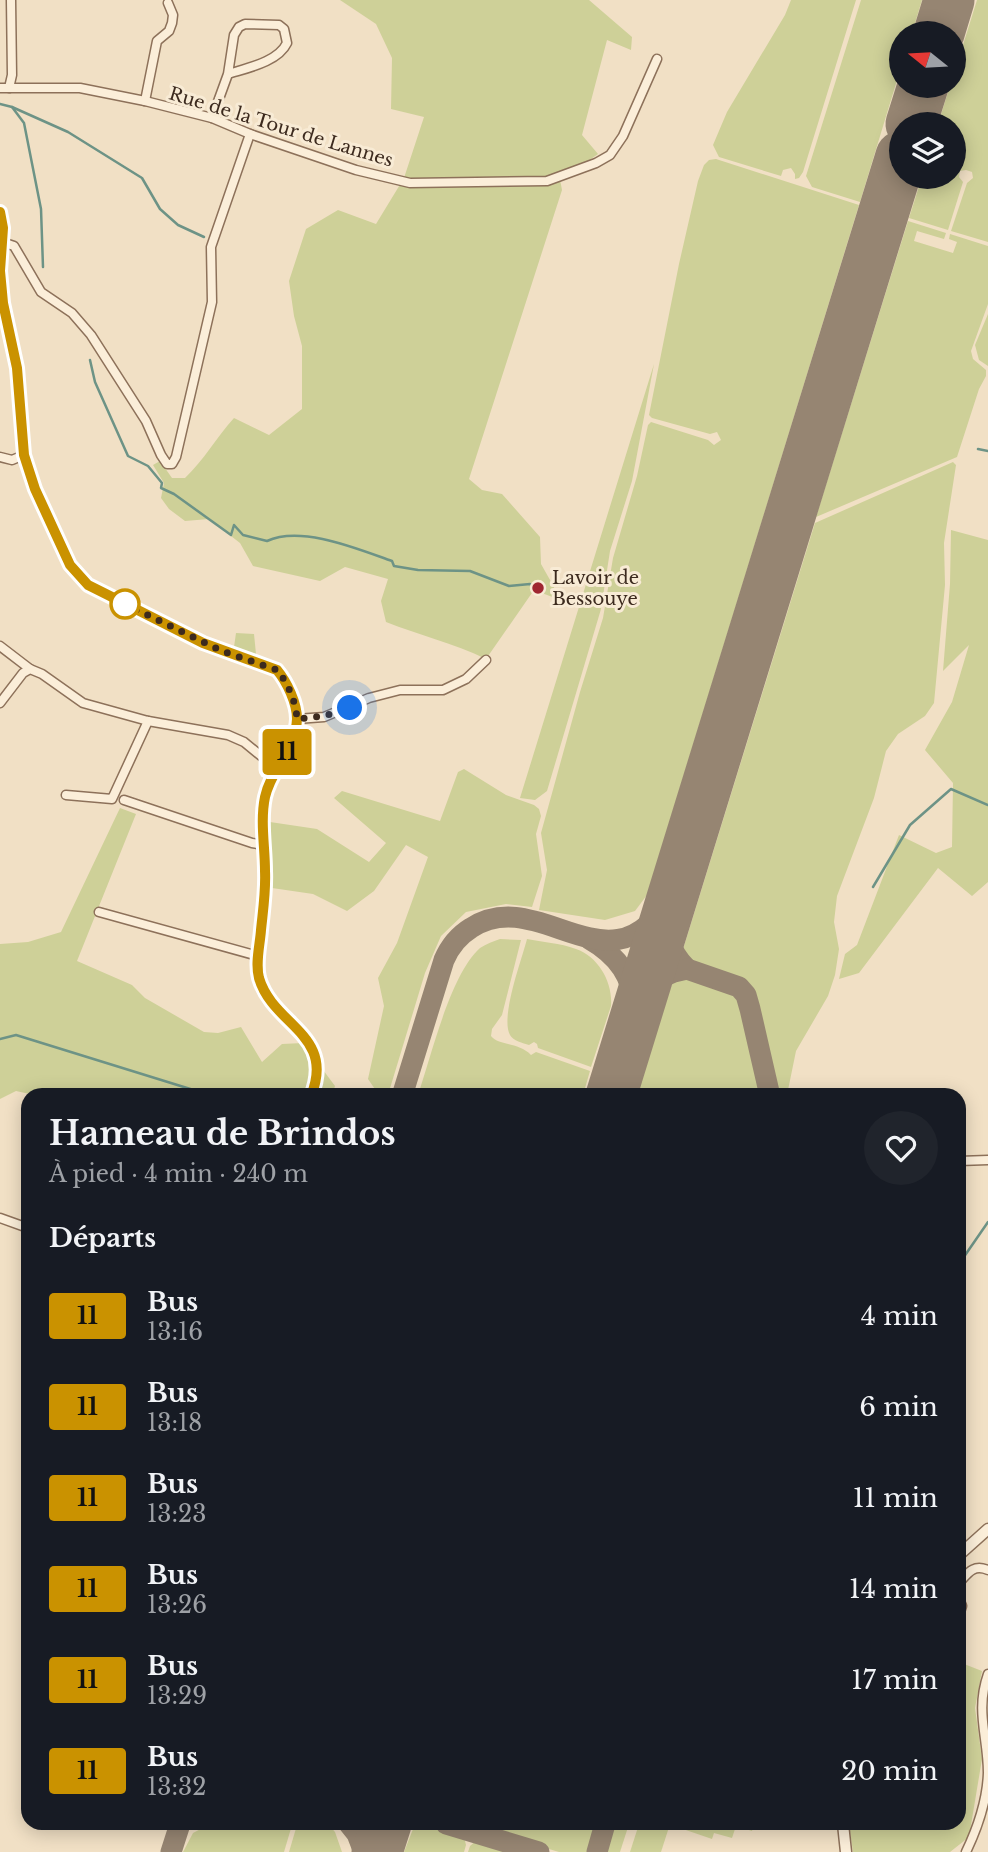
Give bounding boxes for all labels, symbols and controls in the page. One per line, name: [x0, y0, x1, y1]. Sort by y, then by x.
north arrow: [889, 21, 966, 98]
map controls: [889, 21, 966, 189]
street label: Rue de la Tour de Lannes: [166, 82, 396, 172]
button: layers: [889, 112, 966, 189]
place label: Lavoir de Bessouye: [552, 567, 639, 610]
marker: Lavoir de Bessouye: [530, 580, 546, 596]
unlabelled marker: [110, 589, 140, 619]
your location: [332, 690, 367, 725]
line badge: 11: [256, 729, 318, 775]
text: 11: [277, 737, 297, 766]
button: heart: [864, 1111, 938, 1185]
text: Hameau de Brindos: [49, 1113, 396, 1154]
text: À pied · 4 min · 240 m: [49, 1160, 308, 1188]
text: Départs: [49, 1222, 156, 1254]
text: Bus: [147, 1286, 198, 1318]
text: 4 min: [861, 1300, 938, 1332]
text: 11: [77, 1301, 98, 1330]
text: 13:16: [147, 1318, 203, 1346]
text: Bus: [147, 1377, 198, 1409]
text: 6 min: [859, 1391, 938, 1423]
text: 11: [77, 1392, 98, 1421]
text: 13:18: [147, 1409, 202, 1437]
text: Bus: [147, 1468, 198, 1500]
text: 11 min: [853, 1482, 938, 1514]
text: 11: [77, 1483, 98, 1512]
text: 13:23: [147, 1500, 206, 1528]
text: Bus: [147, 1559, 198, 1591]
text: 14 min: [849, 1573, 938, 1605]
text: 11: [77, 1574, 98, 1603]
text: 13:26: [147, 1591, 207, 1619]
text: Bus: [147, 1650, 198, 1682]
text: 17 min: [851, 1664, 938, 1696]
text: 11: [77, 1665, 98, 1694]
text: 13:29: [147, 1682, 207, 1710]
text: Bus: [147, 1741, 198, 1773]
text: 20 min: [841, 1755, 938, 1787]
text: 11: [77, 1756, 98, 1785]
text: 13:32: [147, 1773, 206, 1801]

